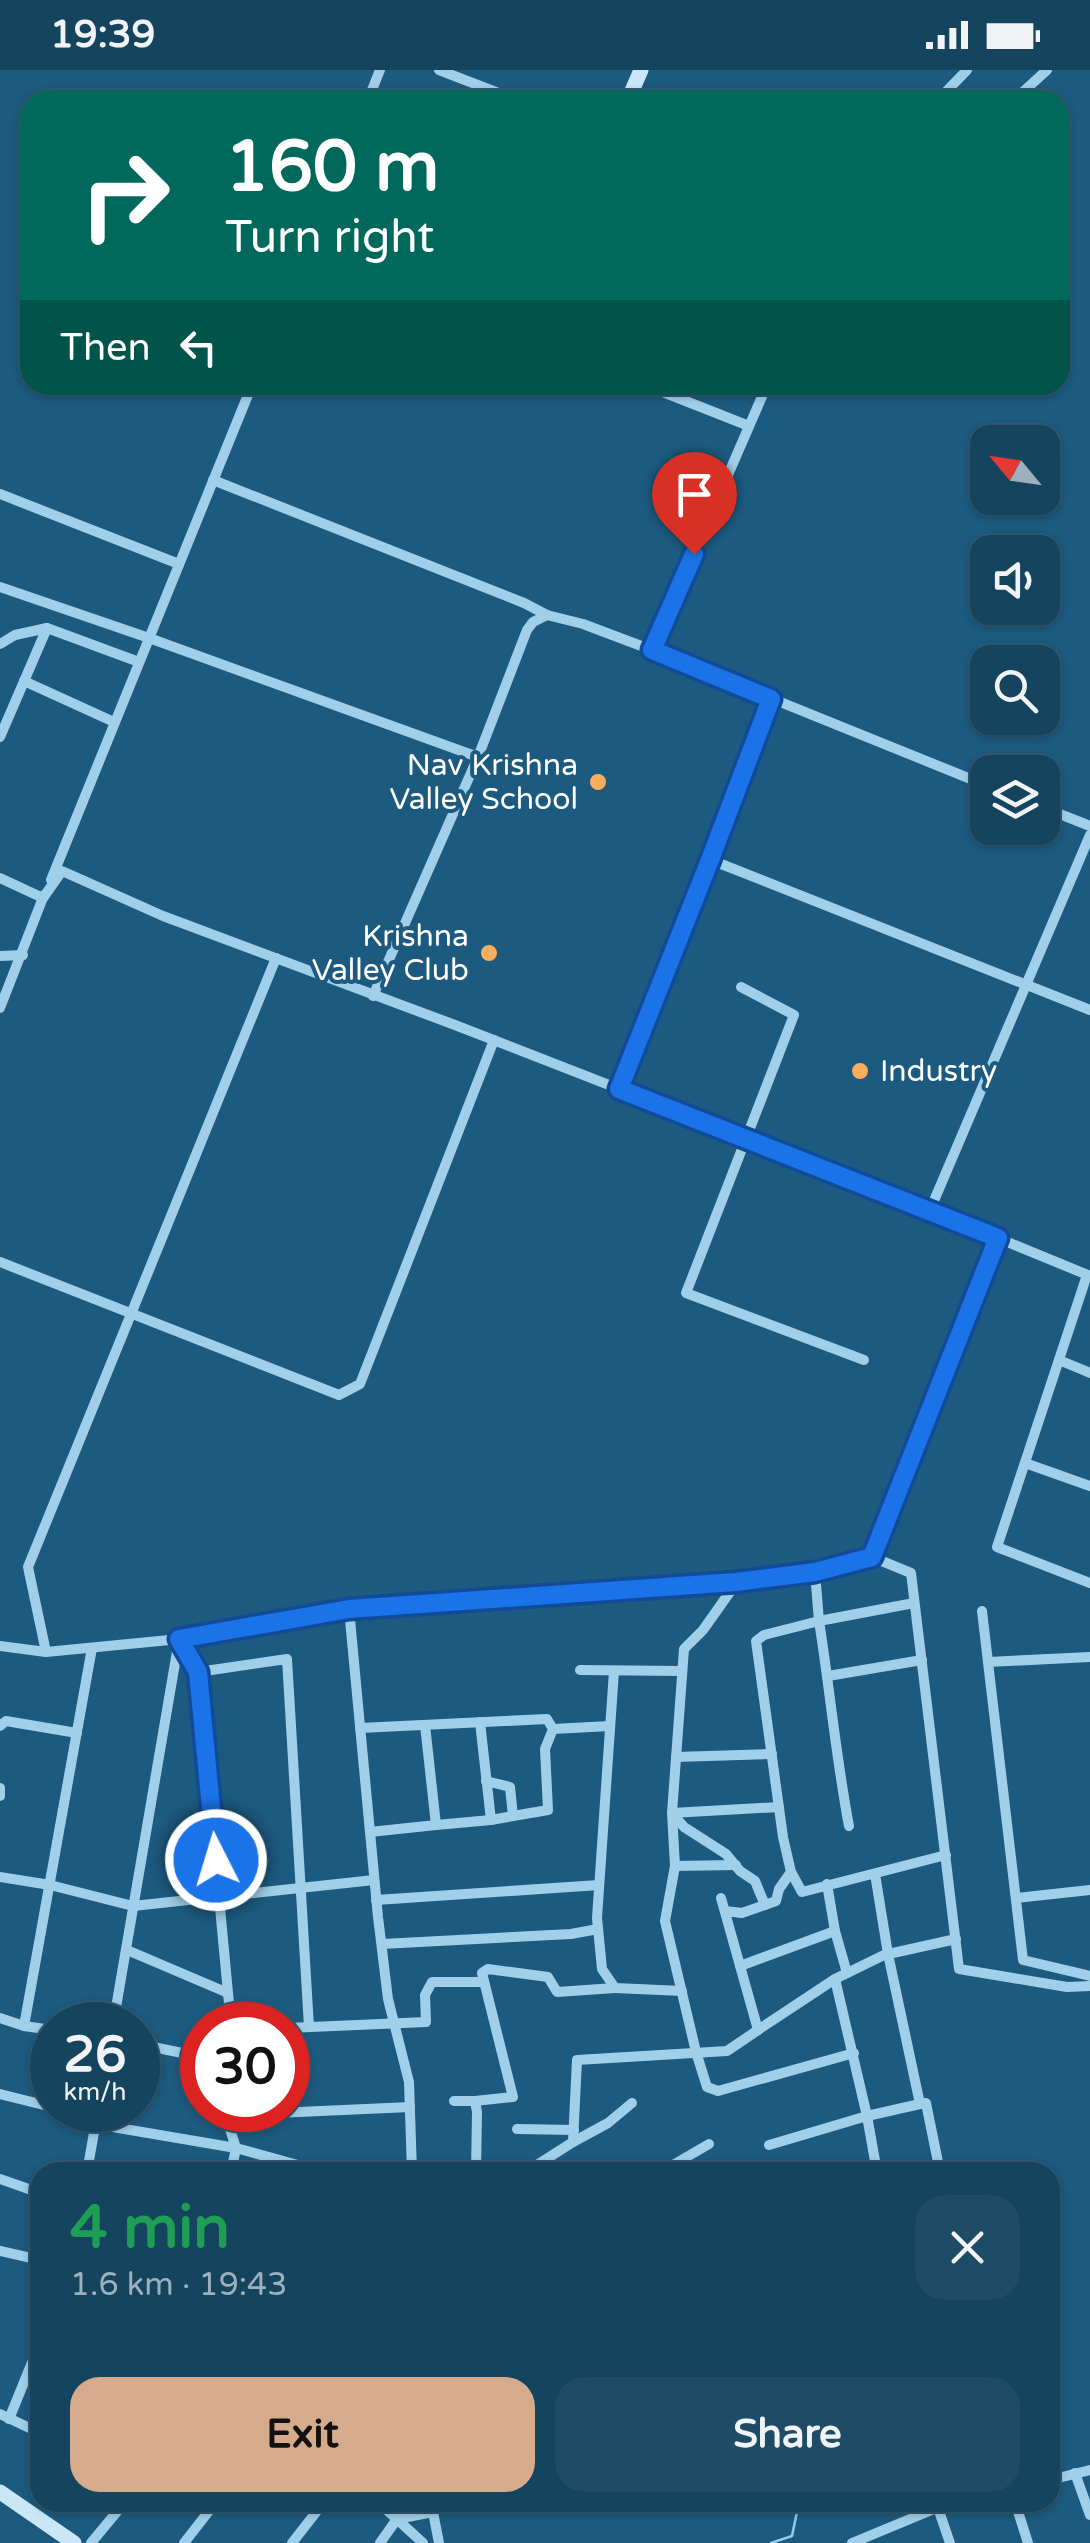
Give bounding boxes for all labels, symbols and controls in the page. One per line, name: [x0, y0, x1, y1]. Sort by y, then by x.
text: 19:39: [50, 12, 155, 58]
text: 160 m: [225, 126, 439, 210]
icon: right: [60, 130, 190, 260]
text: Turn right: [225, 211, 434, 265]
icon: left: [171, 320, 226, 375]
text: Then: [60, 325, 151, 371]
north arrow: [970, 425, 1060, 515]
map controls: [970, 425, 1060, 845]
pin: [652, 452, 737, 555]
icon: arrive: [667, 467, 722, 522]
button: sound: [970, 535, 1060, 625]
button: search: [970, 645, 1060, 735]
place label: Nav Krishna Valley School: [390, 747, 578, 818]
button: layers: [970, 755, 1060, 845]
marker: Nav Krishna Valley School: [587, 771, 609, 793]
place label: Krishna Valley Club: [312, 918, 469, 989]
marker: Krishna Valley Club: [478, 942, 500, 964]
place label: Industry: [880, 1053, 997, 1090]
marker: Industry: [849, 1060, 871, 1082]
position arrow: [164, 1808, 268, 1912]
speed limit sign: 30: [180, 2002, 310, 2132]
text: 26: [64, 2025, 126, 2085]
text: km/h: [64, 2077, 126, 2107]
text: 4 min: [70, 2192, 230, 2264]
button: close: [915, 2195, 1020, 2300]
text: 1.6 km · 19:43: [70, 2266, 287, 2304]
button: Exit: [70, 2377, 535, 2492]
button: Share: [555, 2377, 1020, 2492]

